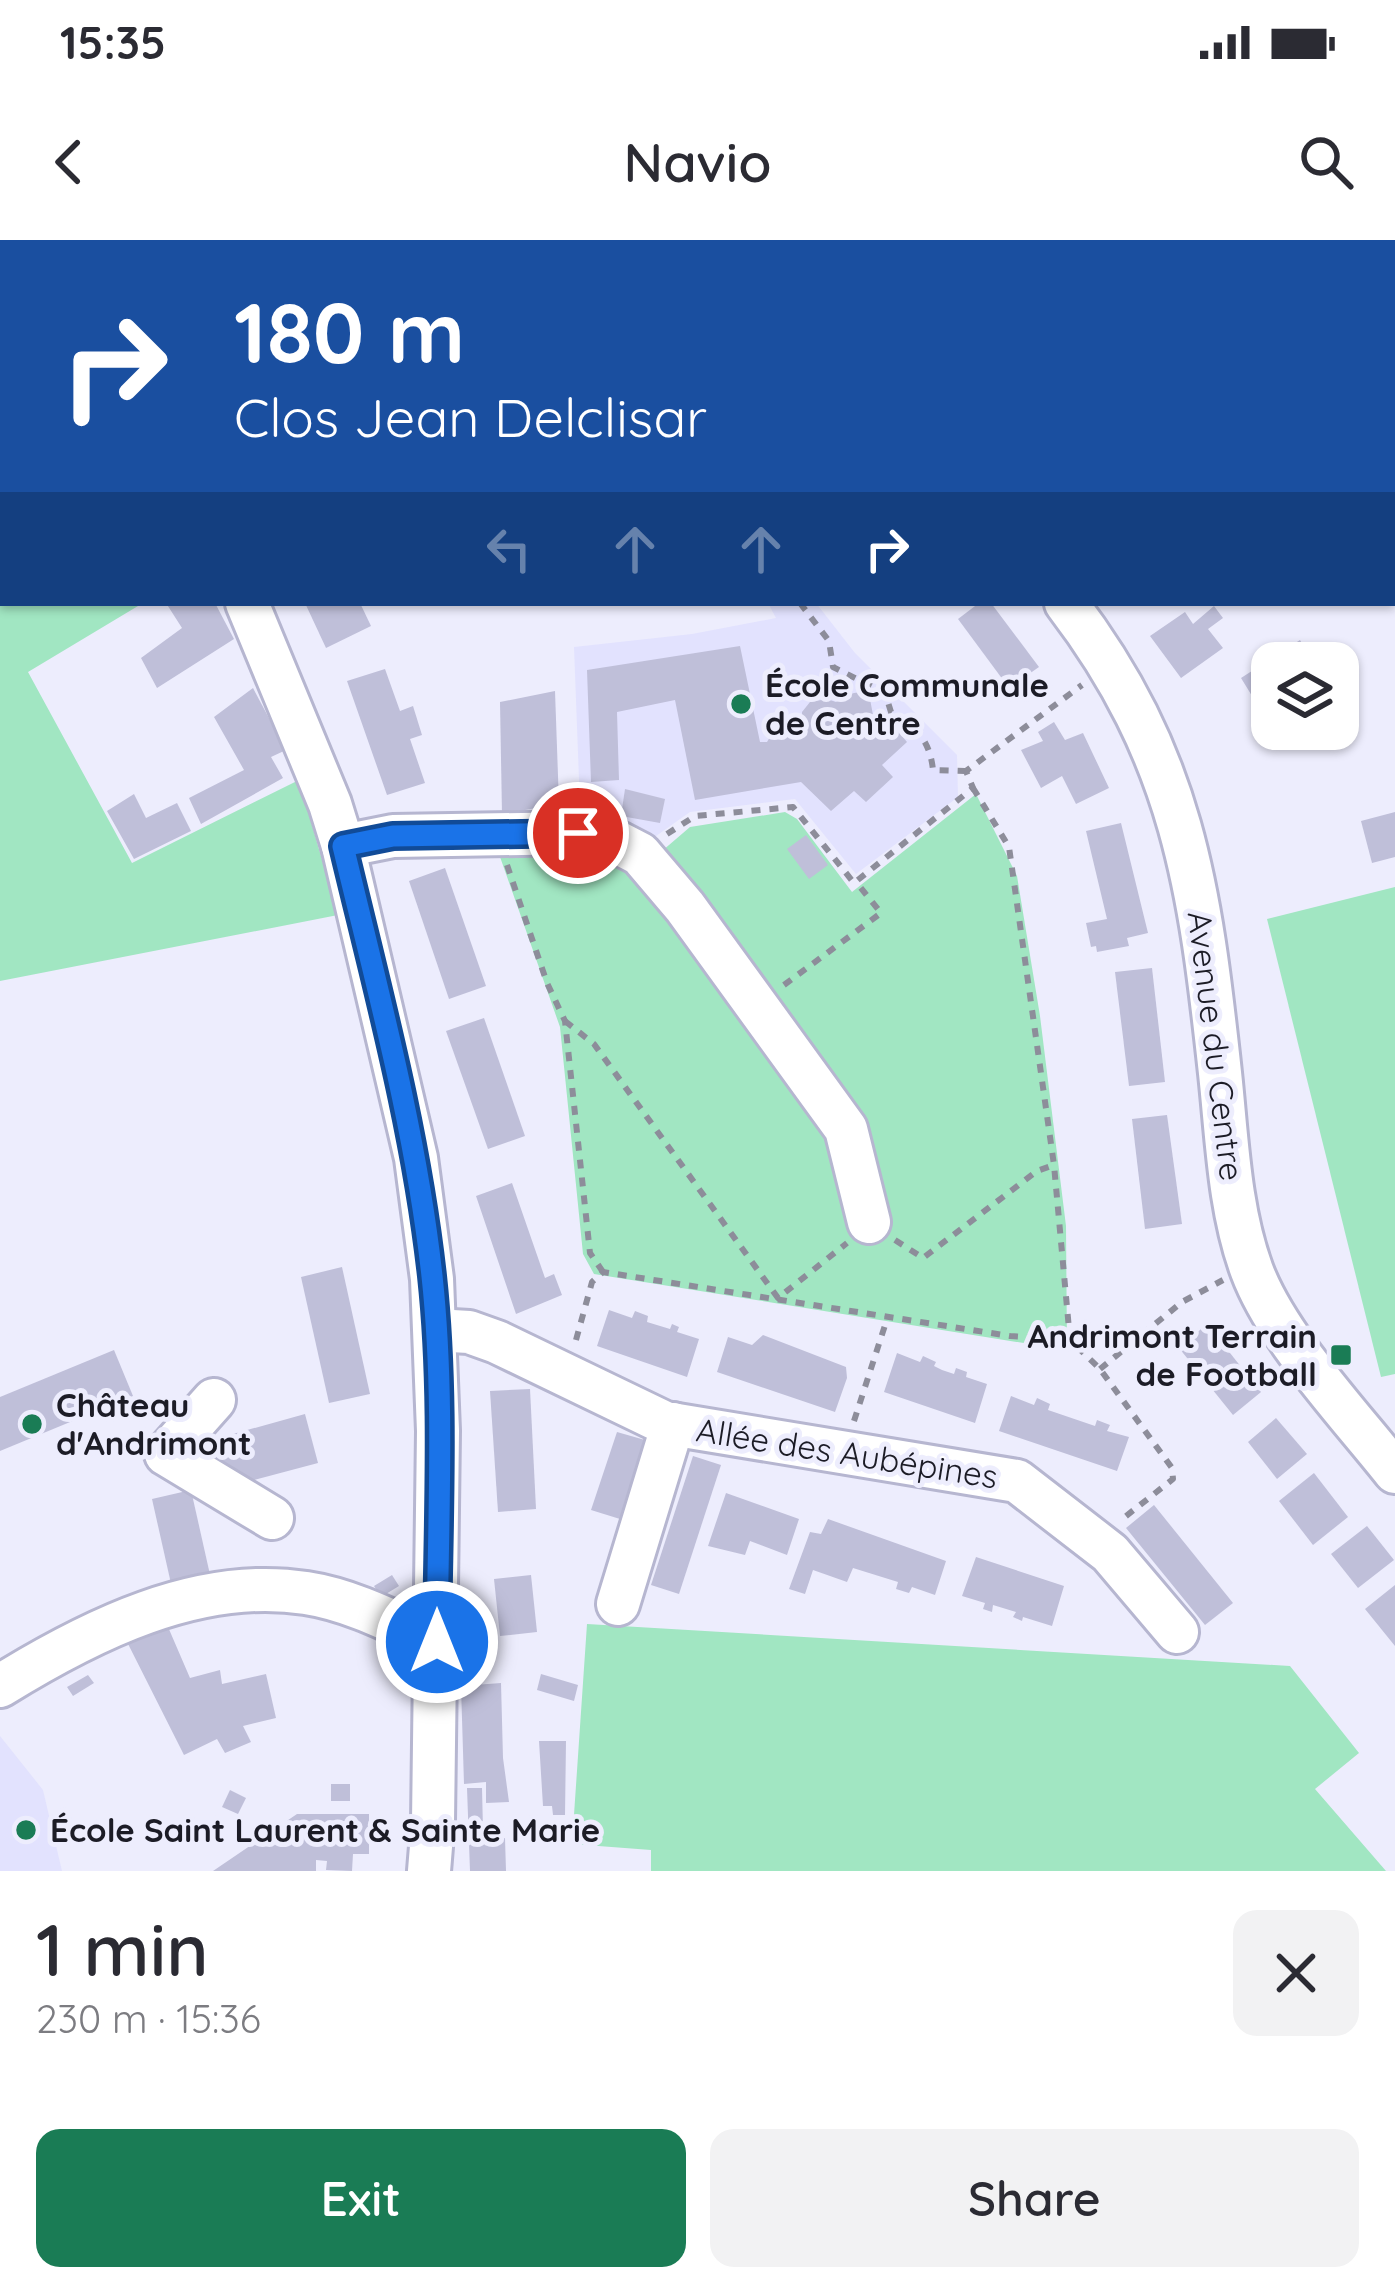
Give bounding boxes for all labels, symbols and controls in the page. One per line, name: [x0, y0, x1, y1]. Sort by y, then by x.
text: 15:35: [60, 14, 166, 70]
text: Navio: [624, 128, 771, 196]
icon: back: [36, 129, 102, 195]
icon: search: [1293, 129, 1359, 195]
text: 180 m: [234, 279, 465, 384]
icon: right: [36, 288, 192, 444]
text: Clos Jean Delclisar: [234, 383, 707, 451]
icon: left: [476, 516, 542, 582]
icon: ahead: [602, 516, 668, 582]
icon: ahead: [728, 516, 794, 582]
icon: right: [854, 516, 920, 582]
map controls: [1251, 642, 1359, 750]
button: layers: [1251, 642, 1359, 750]
place label: École Communale de Centre: [765, 664, 1049, 743]
marker: École Communale de Centre: [728, 691, 754, 717]
pin: [527, 782, 629, 884]
icon: arrive: [545, 800, 611, 866]
street label: Avenue du Centre: [1180, 909, 1253, 1183]
place label: Andrimont Terrain de Football: [1027, 1315, 1317, 1394]
marker: Andrimont Terrain de Football: [1328, 1342, 1354, 1368]
place label: Château d'Andrimont: [56, 1384, 252, 1463]
street label: Allée des Aubépines: [694, 1408, 1001, 1497]
marker: Château d'Andrimont: [19, 1411, 45, 1437]
position arrow: [374, 1579, 500, 1705]
place label: École Saint Laurent & Sainte Marie: [50, 1809, 600, 1850]
marker: École Saint Laurent & Sainte Marie: [13, 1817, 39, 1843]
text: 1 min: [36, 1904, 209, 1994]
button: close: [1233, 1910, 1359, 2036]
text: 230 m · 15:36: [36, 1994, 261, 2043]
button: Exit: [36, 2129, 686, 2267]
button: Share: [710, 2129, 1359, 2267]

